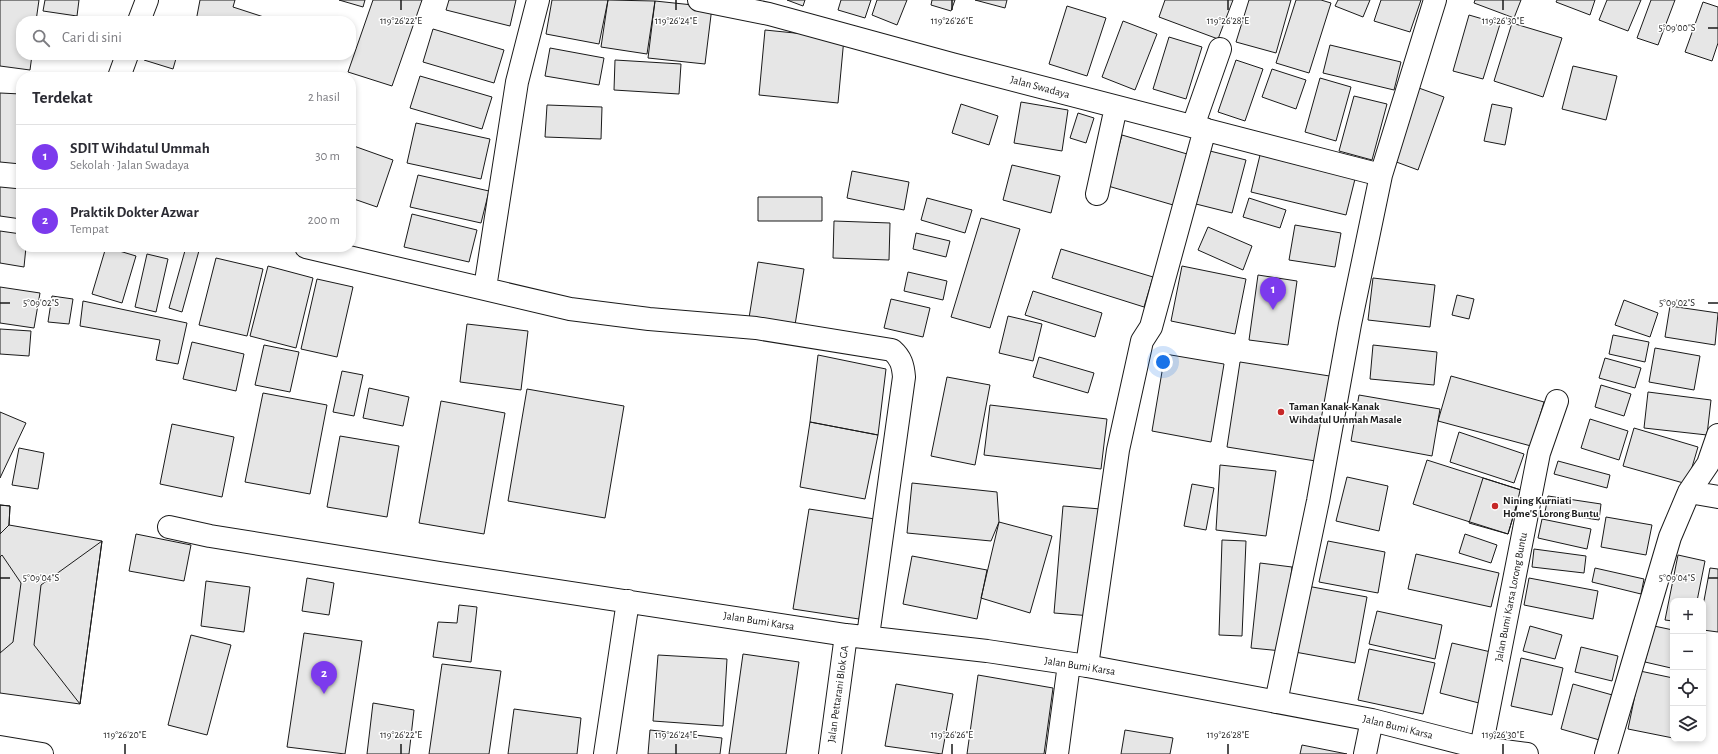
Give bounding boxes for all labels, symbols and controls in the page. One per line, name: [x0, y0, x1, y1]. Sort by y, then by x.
search box: [16, 16, 356, 60]
text: 119°26'22"E: [380, 16, 422, 26]
text: 119°26'24"E: [655, 16, 697, 26]
text: 119°26'26"E: [931, 16, 973, 26]
text: 119°26'28"E: [1207, 16, 1249, 26]
text: 119°26'30"E: [1482, 16, 1524, 26]
text: 5°09'00"S: [1659, 23, 1696, 33]
icon: search: [30, 27, 52, 49]
text: Cari di sini: [62, 30, 122, 45]
street label: Jalan Swadaya: [1009, 74, 1071, 100]
text: Terdekat: [32, 89, 92, 106]
text: 2 hasil: [308, 91, 340, 104]
text: SDIT Wihdatul Ummah: [70, 141, 210, 156]
text: 1: [43, 150, 47, 163]
text: 30 m: [315, 150, 340, 163]
text: Sekolah · Jalan Swadaya: [70, 159, 189, 172]
text: Praktik Dokter Azwar: [70, 205, 199, 220]
text: 2: [42, 214, 48, 227]
text: 200 m: [308, 214, 340, 227]
text: Tempat: [70, 223, 109, 236]
pin: 1: [1260, 277, 1286, 310]
text: 5°09'02"S: [23, 298, 59, 308]
text: 5°09'02"S: [1659, 298, 1695, 308]
your location: [1153, 352, 1173, 372]
place label: Taman Kanak-Kanak Wihdatul Ummah Masale: [1289, 401, 1402, 425]
marker: Taman Kanak-Kanak Wihdatul Ummah Masale: [1276, 407, 1286, 417]
place label: Nining Kurniati Home'S Lorong Buntu: [1503, 495, 1599, 519]
marker: Nining Kurniati Home'S Lorong Buntu: [1490, 501, 1500, 511]
street label: Jalan Bumi Karsa Lorong Buntu: [1493, 531, 1529, 662]
text: 5°09'04"S: [23, 573, 59, 583]
text: 5°09'04"S: [1659, 573, 1695, 583]
map controls: [1670, 598, 1706, 742]
button: +: [1670, 598, 1706, 634]
street label: Jalan Bumi Karsa: [723, 610, 795, 632]
button: −: [1670, 634, 1706, 670]
street label: Jalan Pettarani Blok GA: [826, 644, 850, 743]
street label: Jalan Bumi Karsa: [1044, 655, 1116, 677]
pin: 2: [311, 661, 337, 694]
button: locate: [1670, 670, 1706, 706]
button: layers: [1670, 706, 1706, 742]
street label: Jalan Bumi Karsa: [1362, 713, 1434, 741]
text: 119°26'20"E: [104, 730, 147, 740]
text: 119°26'22"E: [380, 730, 422, 740]
text: 119°26'24"E: [655, 730, 697, 740]
text: 119°26'26"E: [931, 730, 973, 740]
text: 119°26'28"E: [1207, 730, 1249, 740]
text: 119°26'30"E: [1482, 730, 1524, 740]

